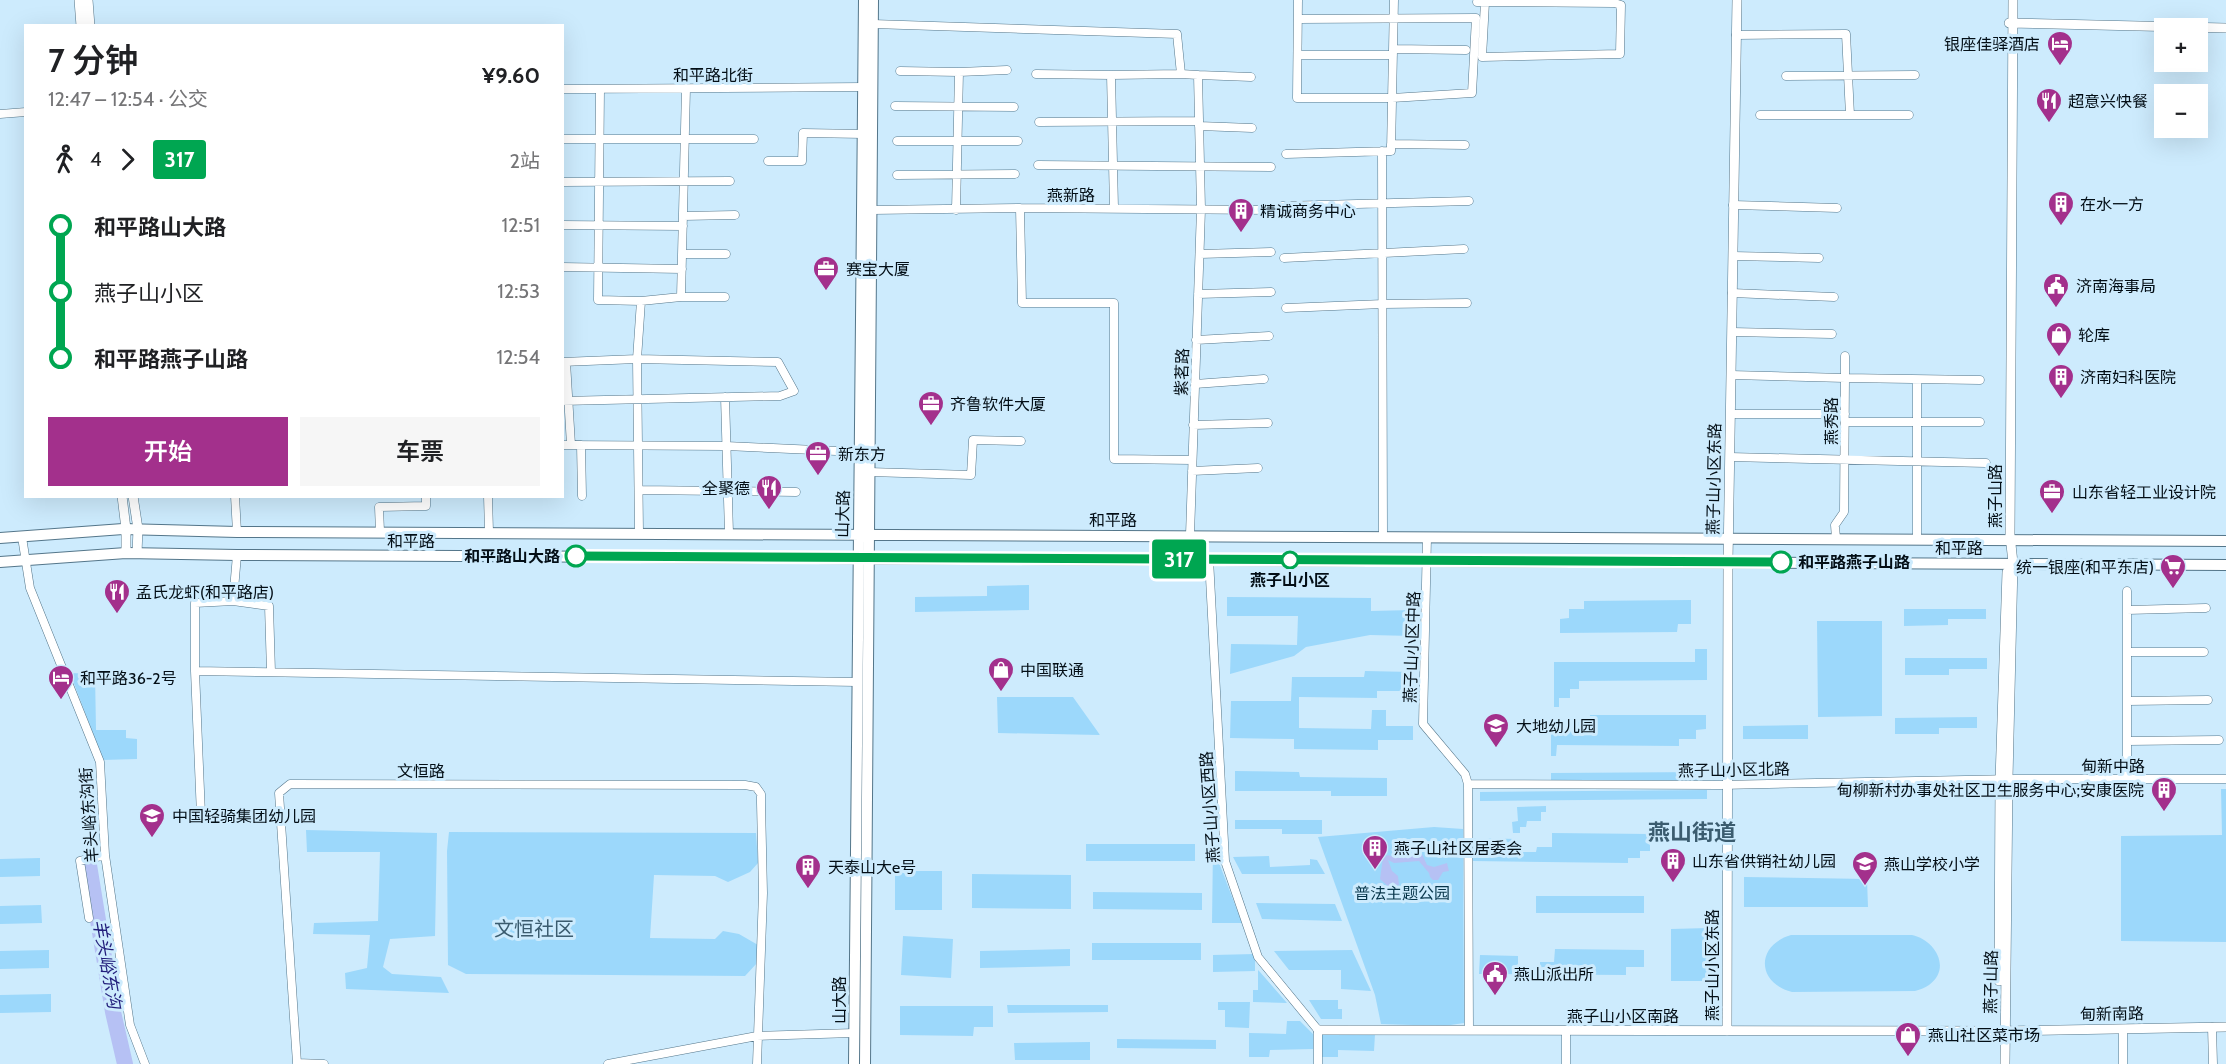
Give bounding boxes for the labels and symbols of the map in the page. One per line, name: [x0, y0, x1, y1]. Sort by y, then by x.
hotel icon: 银座佳驿酒店: [2045, 29, 2075, 67]
place label: 银座佳驿酒店: [1944, 35, 2040, 54]
street label: 和平路北街: [673, 66, 753, 85]
restaurant icon: 超意兴快餐: [2034, 86, 2064, 124]
place label: 超意兴快餐: [2068, 92, 2148, 111]
street label: 燕新路: [1047, 186, 1095, 205]
building icon: 在水一方: [2046, 189, 2076, 227]
place label: 在水一方: [2080, 195, 2144, 214]
building icon: 精诚商务中心: [1226, 196, 1256, 234]
place label: 精诚商务中心: [1260, 202, 1356, 221]
office icon: 赛宝大厦: [811, 254, 841, 292]
place label: 赛宝大厦: [846, 260, 910, 279]
public building icon: 济南海事局: [2041, 271, 2071, 309]
place label: 济南海事局: [2076, 277, 2156, 296]
shop icon: 轮库: [2044, 320, 2074, 358]
place label: 轮库: [2078, 326, 2110, 345]
street label: 紫茗路: [1172, 348, 1192, 396]
building icon: 济南妇科医院: [2046, 362, 2076, 400]
place label: 济南妇科医院: [2080, 368, 2176, 387]
office icon: 齐鲁软件大厦: [916, 389, 946, 427]
place label: 齐鲁软件大厦: [950, 395, 1046, 414]
street label: 燕秀路: [1822, 397, 1841, 445]
street label: 燕子山小区东路: [1704, 423, 1724, 535]
office icon: 新东方: [803, 439, 833, 477]
place label: 新东方: [838, 445, 886, 464]
street label: 燕子山路: [1986, 464, 2005, 528]
restaurant icon: 全聚德: [754, 473, 784, 511]
office icon: 山东省轻工业设计院: [2037, 477, 2067, 515]
place label: 全聚德: [702, 479, 750, 498]
place label: 山东省轻工业设计院: [2072, 483, 2216, 502]
street label: 山大路: [833, 490, 853, 538]
street label: 和平路: [1089, 511, 1137, 530]
street label: 和平路: [387, 532, 435, 551]
street label: 和平路: [1935, 539, 1983, 558]
line badge: 317: [1144, 540, 1214, 578]
marker: 和平路山大路: [565, 545, 587, 567]
place label: 和平路山大路: [464, 547, 560, 566]
marker: 燕子山小区: [1281, 551, 1299, 569]
marker: 和平路燕子山路: [1770, 551, 1792, 573]
supermarket icon: 统一银座(和平东店): [2158, 552, 2188, 590]
place label: 和平路燕子山路: [1798, 553, 1910, 572]
place label: 统一银座(和平东店): [2016, 558, 2154, 577]
place label: 燕子山小区: [1250, 571, 1330, 590]
restaurant icon: 孟氏龙虾(和平路店): [102, 577, 132, 615]
place label: 孟氏龙虾(和平路店): [136, 583, 274, 602]
street label: 燕子山小区中路: [1401, 591, 1423, 703]
shop icon: 中国联通: [986, 655, 1016, 693]
place label: 中国联通: [1020, 661, 1084, 680]
hotel icon: 和平路36-2号: [46, 663, 76, 701]
place label: 和平路36-2号: [80, 669, 177, 688]
school or university icon: 大地幼儿园: [1481, 711, 1511, 749]
place label: 大地幼儿园: [1516, 717, 1596, 736]
street label: 燕子山小区西路: [1197, 750, 1223, 864]
street label: 甸新中路: [2081, 757, 2145, 776]
street label: 燕子山小区北路: [1678, 760, 1790, 780]
street label: 文恒路: [397, 762, 445, 781]
street label: 羊头峪东沟街: [76, 766, 102, 864]
building icon: 甸柳新村办事处社区卫生服务中心;安康医院: [2149, 775, 2179, 813]
place label: 甸柳新村办事处社区卫生服务中心;安康医院: [1837, 781, 2144, 800]
school or university icon: 中国轻骑集团幼儿园: [137, 801, 167, 839]
place label: 中国轻骑集团幼儿园: [172, 807, 316, 826]
district label: 燕山街道: [1648, 819, 1736, 846]
building icon: 燕子山社区居委会: [1360, 833, 1390, 871]
place label: 燕子山社区居委会: [1394, 839, 1522, 858]
building icon: 山东省供销社幼儿园: [1658, 846, 1688, 884]
school or university icon: 燕山学校小学: [1850, 849, 1880, 887]
building icon: 天泰山大e号: [793, 852, 823, 890]
place label: 山东省供销社幼儿园: [1692, 852, 1836, 871]
place label: 燕山学校小学: [1884, 855, 1980, 874]
place label: 天泰山大e号: [828, 858, 916, 877]
park label: 普法主题公园: [1354, 884, 1450, 903]
street label: 燕子山小区东路: [1703, 909, 1722, 1021]
district label: 文恒社区: [494, 917, 574, 941]
water label: 羊头峪东沟: [88, 918, 126, 1012]
street label: 燕子山路: [1981, 950, 2001, 1014]
public building icon: 燕山派出所: [1480, 959, 1510, 997]
place label: 燕山派出所: [1514, 965, 1594, 984]
street label: 山大路: [830, 976, 849, 1024]
street label: 甸新南路: [2080, 1004, 2144, 1024]
street label: 燕子山小区南路: [1567, 1007, 1679, 1026]
shop icon: 燕山社区菜市场: [1893, 1020, 1923, 1058]
place label: 燕山社区菜市场: [1928, 1026, 2040, 1045]

